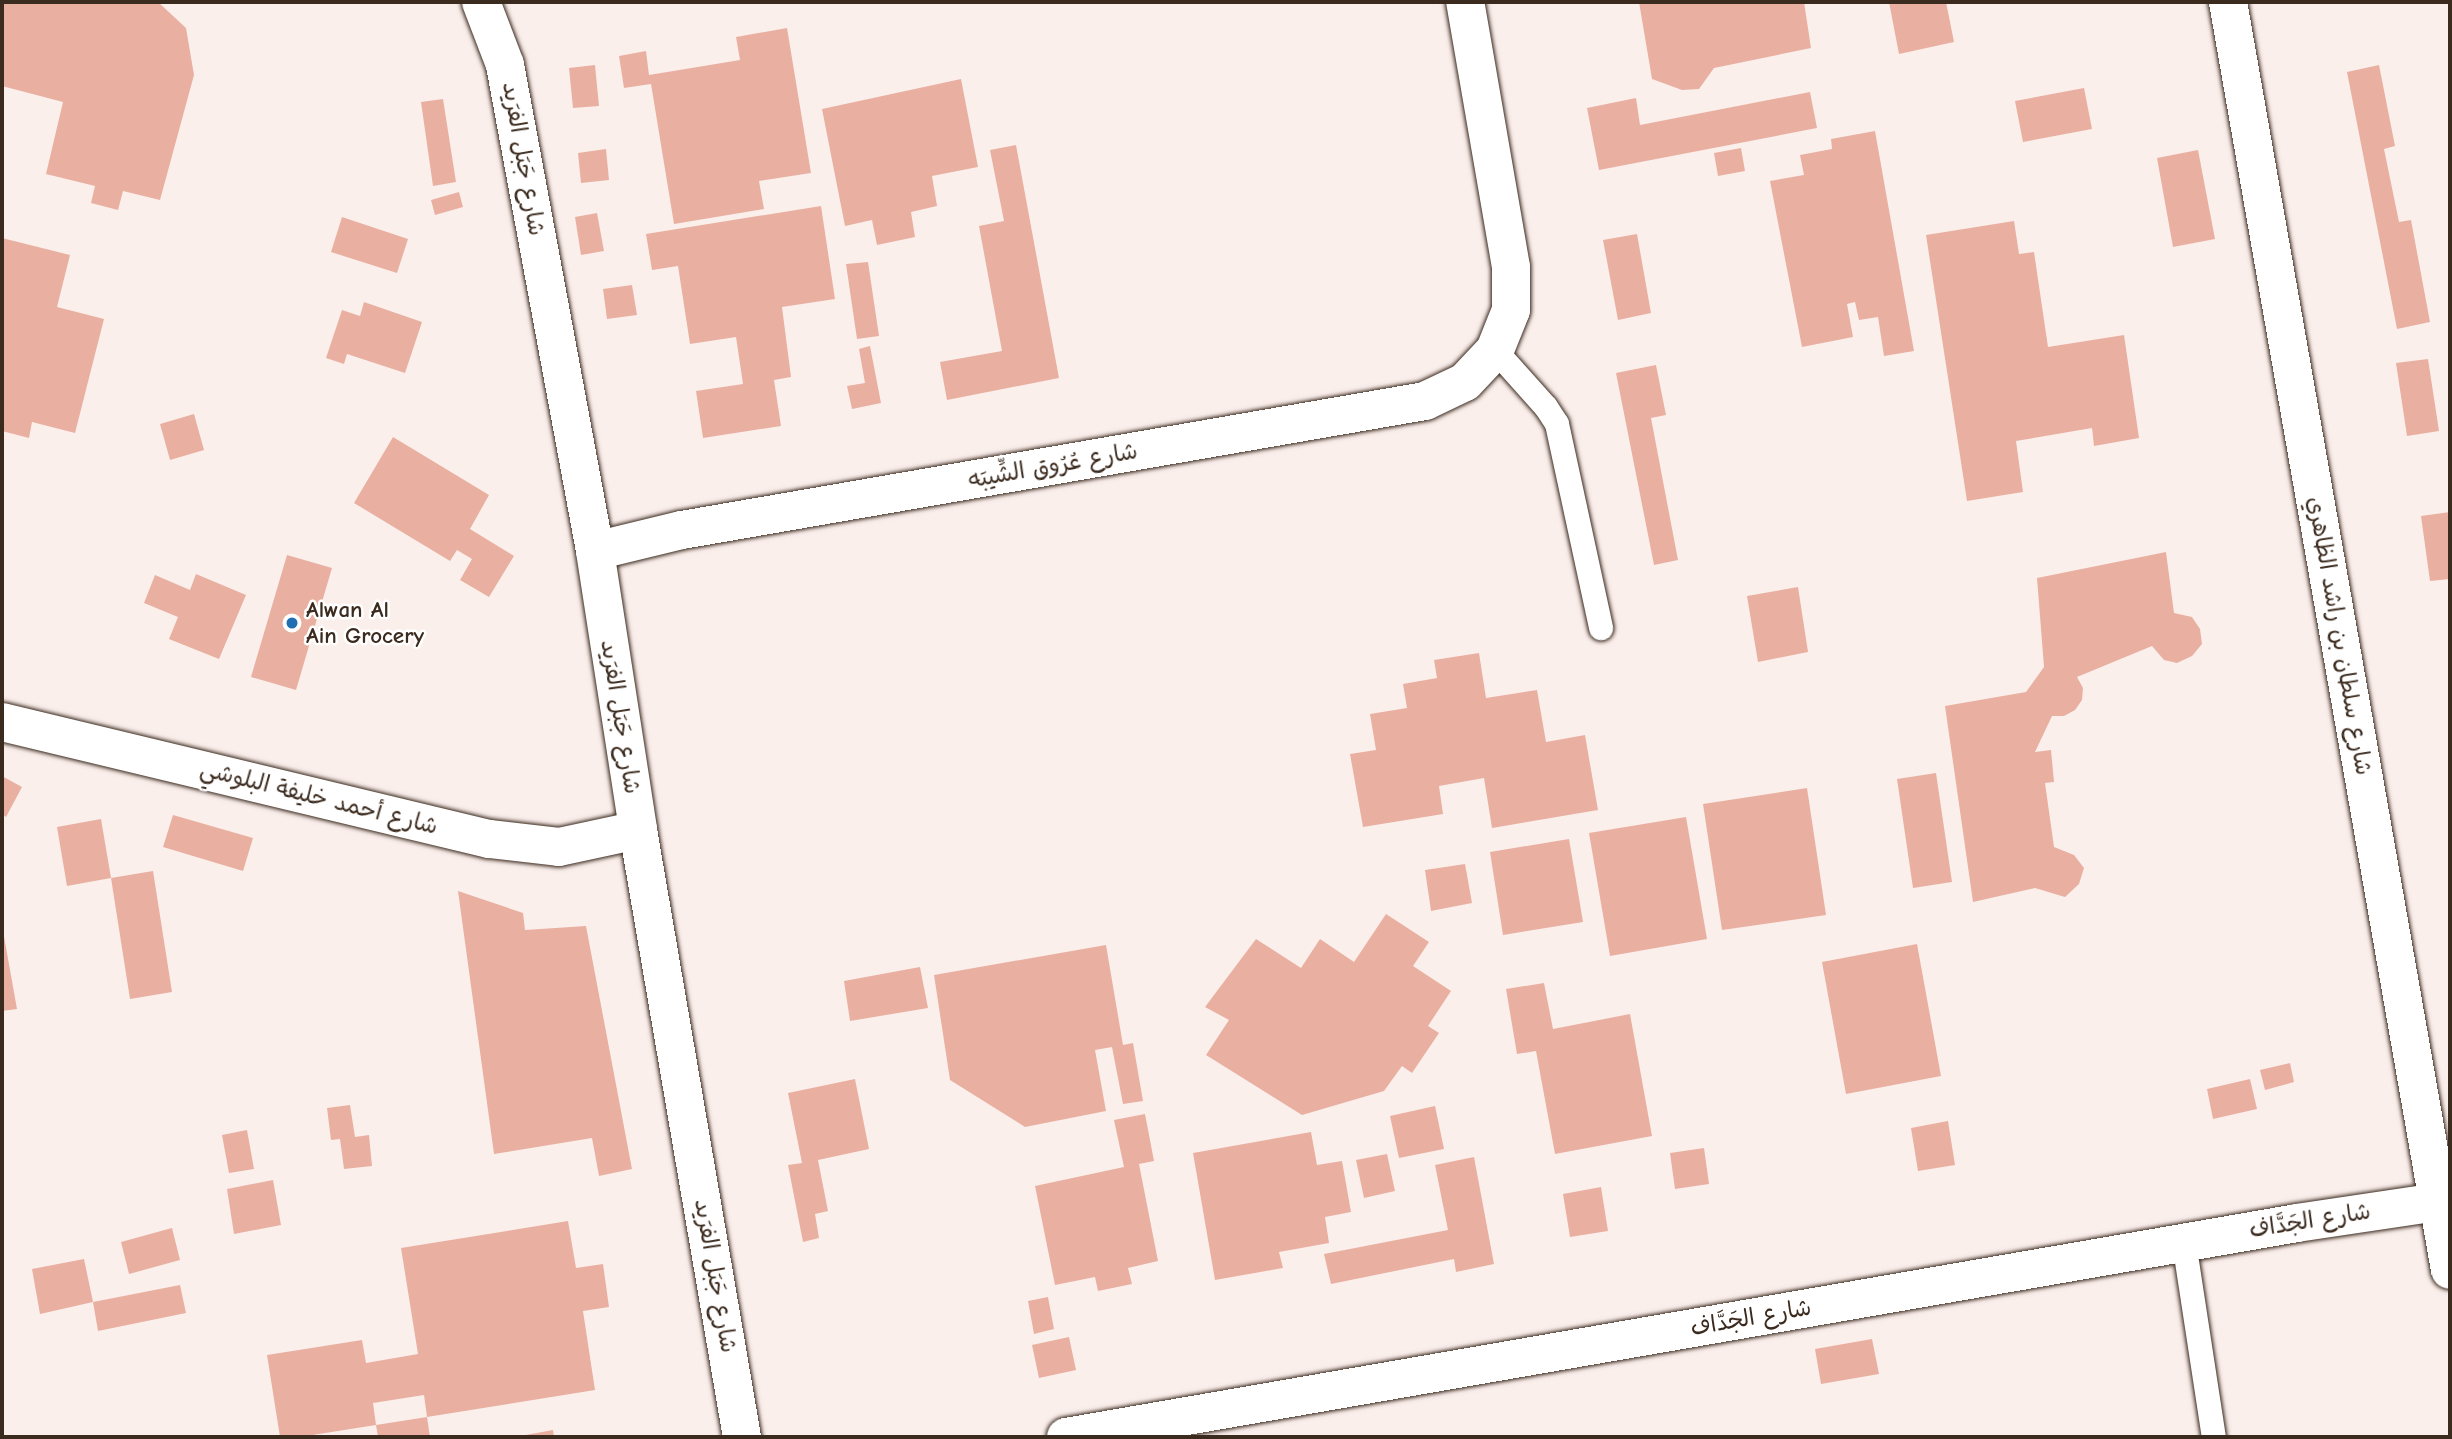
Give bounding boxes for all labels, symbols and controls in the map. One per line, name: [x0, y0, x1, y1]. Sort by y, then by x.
street label: شارع جَبَل الفرَيد: [496, 80, 550, 238]
street label: شارع عُرُوق الشِّيبَه: [966, 438, 1140, 494]
street label: شارع سلطان بن راشد الظاهري: [2301, 495, 2377, 777]
place label: Alwan Al Ain Grocery: [306, 596, 424, 650]
marker: Alwan Al Ain Grocery: [284, 615, 300, 631]
street label: شارع جَبَل الفرَيد: [594, 638, 646, 796]
street label: شارع أحمد خليفة البلوشي: [197, 755, 441, 841]
street label: شارع جَبَل الفرَيد: [688, 1197, 742, 1355]
street label: شارع الجَدَّاف: [2247, 1198, 2373, 1244]
street label: شارع الجَدَّاف: [1688, 1294, 1814, 1342]

